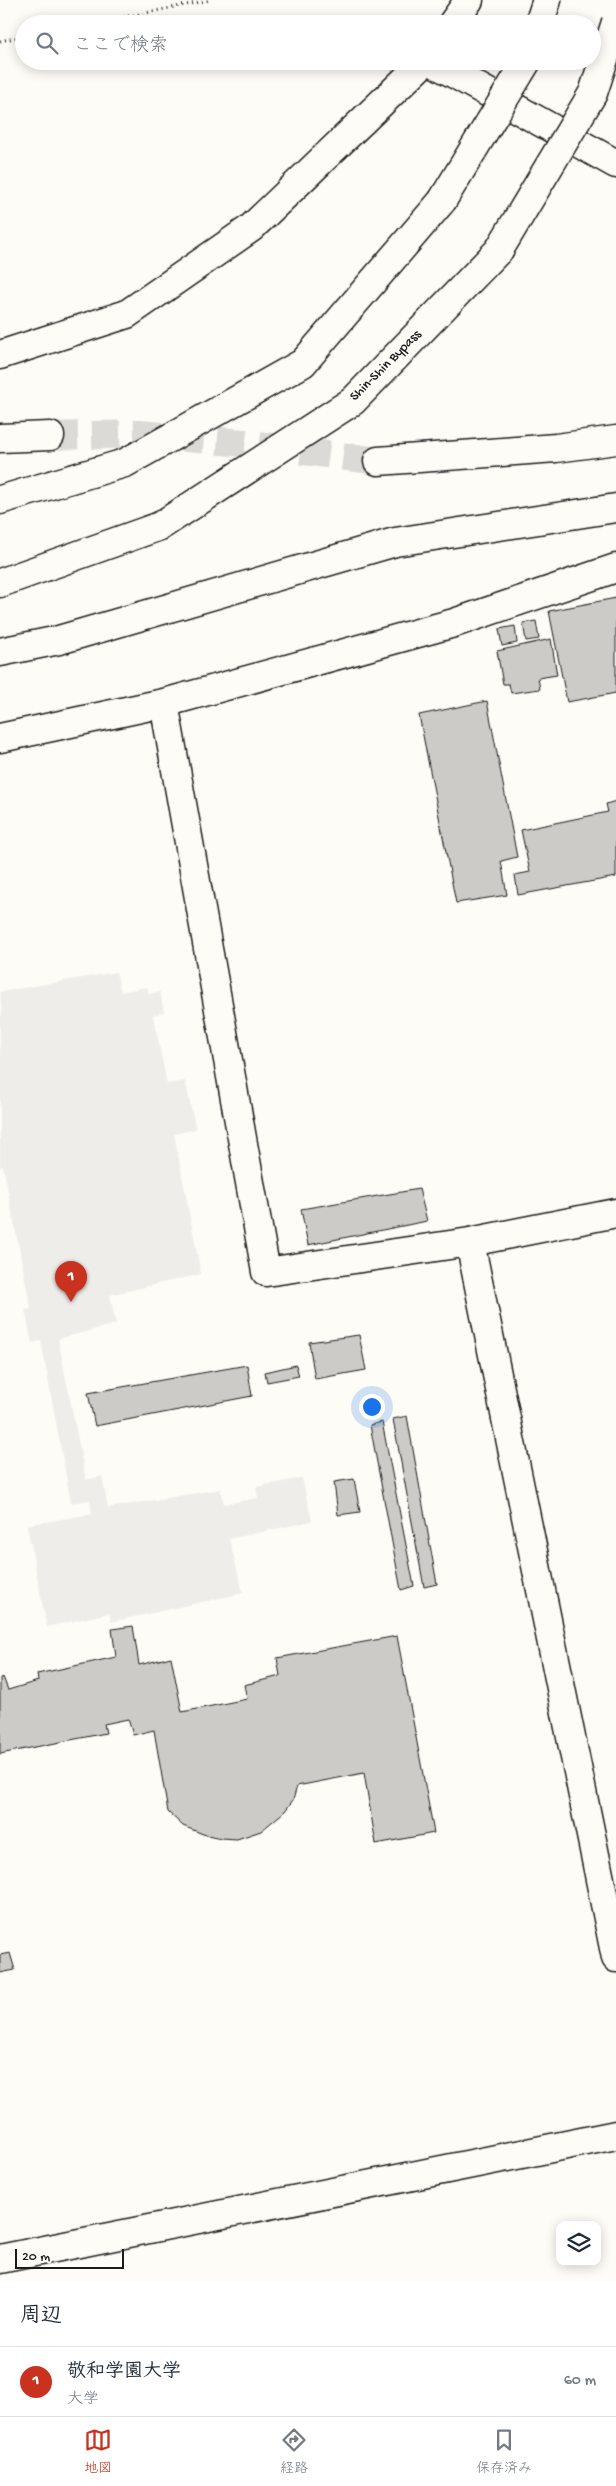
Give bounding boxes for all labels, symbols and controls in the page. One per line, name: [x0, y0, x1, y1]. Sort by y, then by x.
search box: [15, 15, 601, 70]
icon: search: [33, 29, 61, 57]
text: ここで検索: [73, 35, 168, 58]
street label: Shin-Shin Bypass: [347, 326, 426, 405]
pin: 1: [55, 1261, 87, 1302]
your location: [359, 1394, 385, 1420]
map controls: [556, 2221, 601, 2266]
button: layers: [556, 2221, 601, 2266]
scale bar: [15, 2246, 124, 2269]
text: 20 m: [22, 2249, 50, 2266]
text: 周辺: [20, 2305, 62, 2330]
text: 敬和学園大学: [67, 2361, 181, 2384]
text: 1: [33, 2372, 39, 2391]
text: 60 m: [564, 2372, 596, 2391]
text: 大学: [67, 2391, 99, 2410]
tab: 地図: [84, 2426, 112, 2478]
tab: 経路: [280, 2426, 308, 2478]
tab: 保存済み: [476, 2426, 532, 2478]

